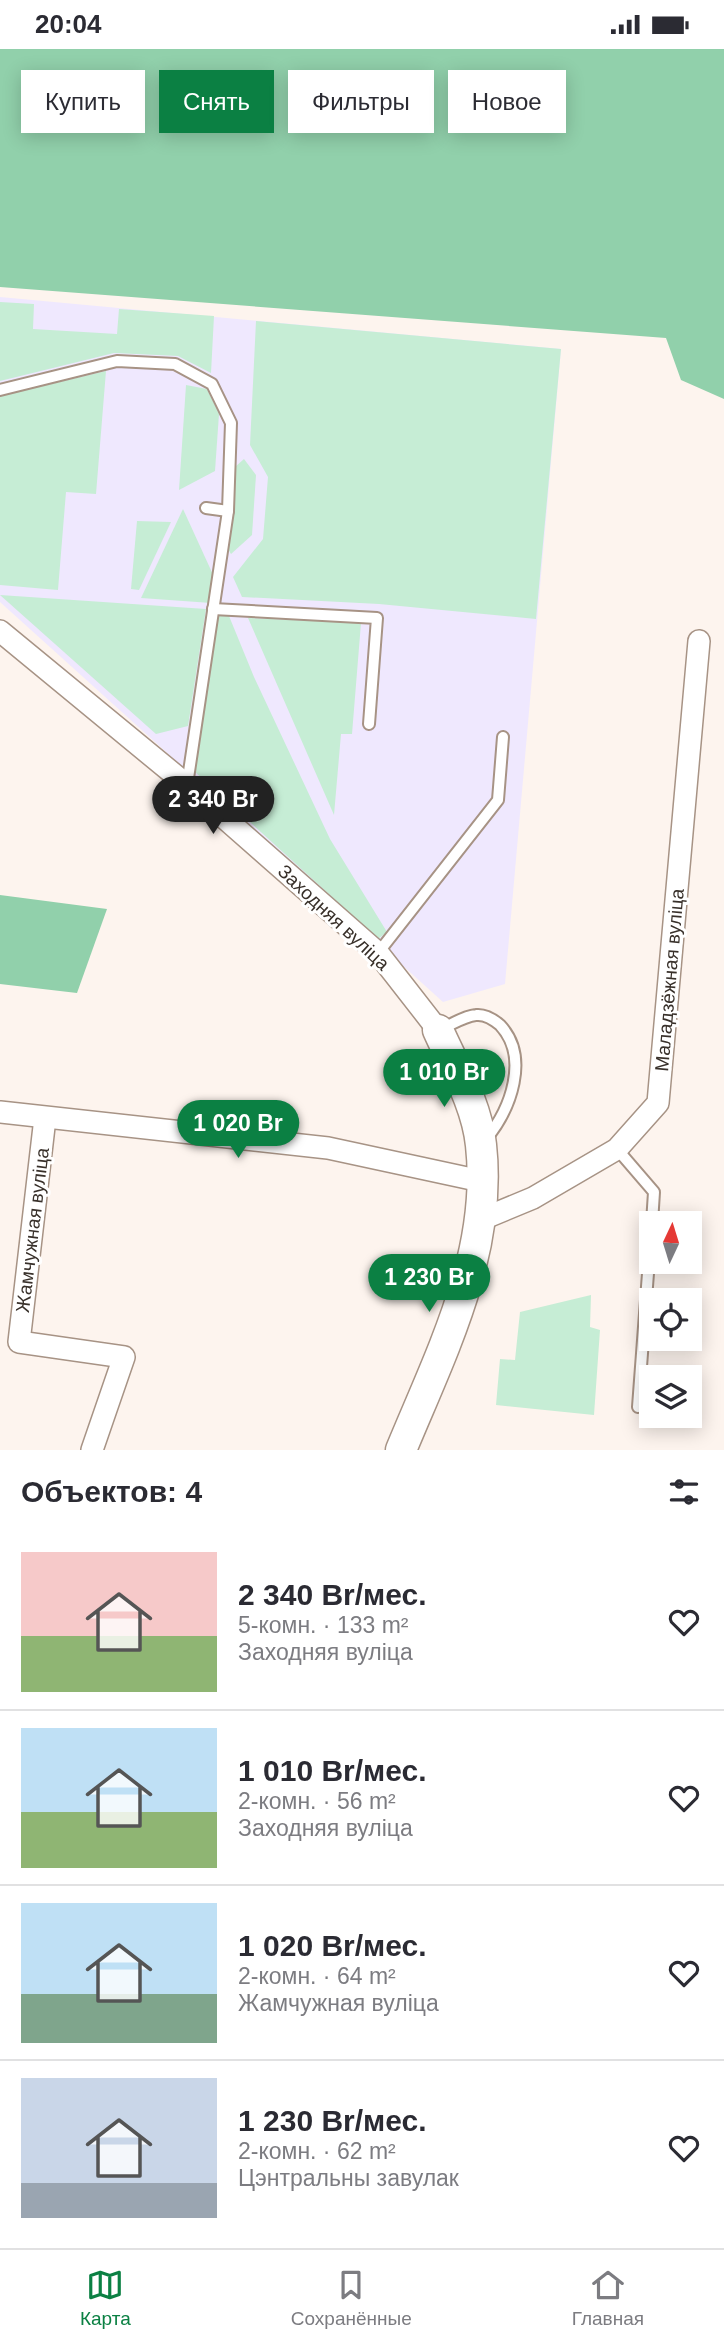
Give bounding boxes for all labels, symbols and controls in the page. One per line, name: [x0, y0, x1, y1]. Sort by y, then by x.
text: 20:04: [35, 9, 102, 39]
chip: Купить: [21, 70, 145, 133]
chip: Снять: [159, 70, 274, 133]
chip: Фильтры: [288, 70, 434, 133]
chip: Новое: [448, 70, 566, 133]
pin: 2 340 Br: [141, 777, 285, 836]
text: 2 340 Br: [168, 786, 258, 812]
street label: Заходняя вуліца: [274, 860, 394, 975]
street label: Маладзёжная вуліца: [651, 887, 688, 1072]
pin: 1 010 Br: [372, 1049, 516, 1109]
text: 1 010 Br: [399, 1059, 489, 1085]
pin: 1 020 Br: [166, 1101, 310, 1160]
text: 1 020 Br: [193, 1110, 283, 1136]
street label: Жамчужная вуліца: [12, 1146, 53, 1314]
north arrow: [639, 1211, 702, 1274]
map controls: [639, 1211, 702, 1428]
pin: 1 230 Br: [357, 1255, 501, 1314]
text: 1 230 Br: [384, 1264, 474, 1290]
button: locate: [639, 1288, 702, 1351]
button: layers: [639, 1365, 702, 1428]
icon: filters: [665, 1473, 703, 1511]
text: Объектов: 4: [21, 1475, 202, 1508]
text: 2 340 Br/мес.: [238, 1578, 427, 1611]
icon: home: [77, 1580, 161, 1664]
icon: heart: [665, 1603, 703, 1641]
text: 5-комн. · 133 m²: [238, 1612, 409, 1638]
text: Заходняя вуліца: [238, 1639, 413, 1665]
text: 1 010 Br/мес.: [238, 1754, 427, 1787]
icon: home: [77, 1756, 161, 1840]
icon: heart: [665, 1779, 703, 1817]
text: 2-комн. · 56 m²: [238, 1788, 396, 1814]
text: Заходняя вуліца: [238, 1815, 413, 1841]
text: 1 020 Br/мес.: [238, 1929, 427, 1962]
icon: home: [77, 1931, 161, 2015]
icon: heart: [665, 1954, 703, 1992]
text: 2-комн. · 64 m²: [238, 1963, 396, 1989]
text: Жамчужная вуліца: [238, 1990, 439, 2016]
text: 1 230 Br/мес.: [238, 2104, 427, 2137]
icon: home: [77, 2106, 161, 2190]
icon: heart: [665, 2129, 703, 2167]
text: 2-комн. · 62 m²: [238, 2138, 396, 2164]
text: Цэнтральны завулак: [238, 2165, 459, 2191]
tab: Карта: [80, 2266, 131, 2330]
tab: Сохранённые: [291, 2266, 412, 2330]
tab: Главная: [572, 2266, 644, 2330]

